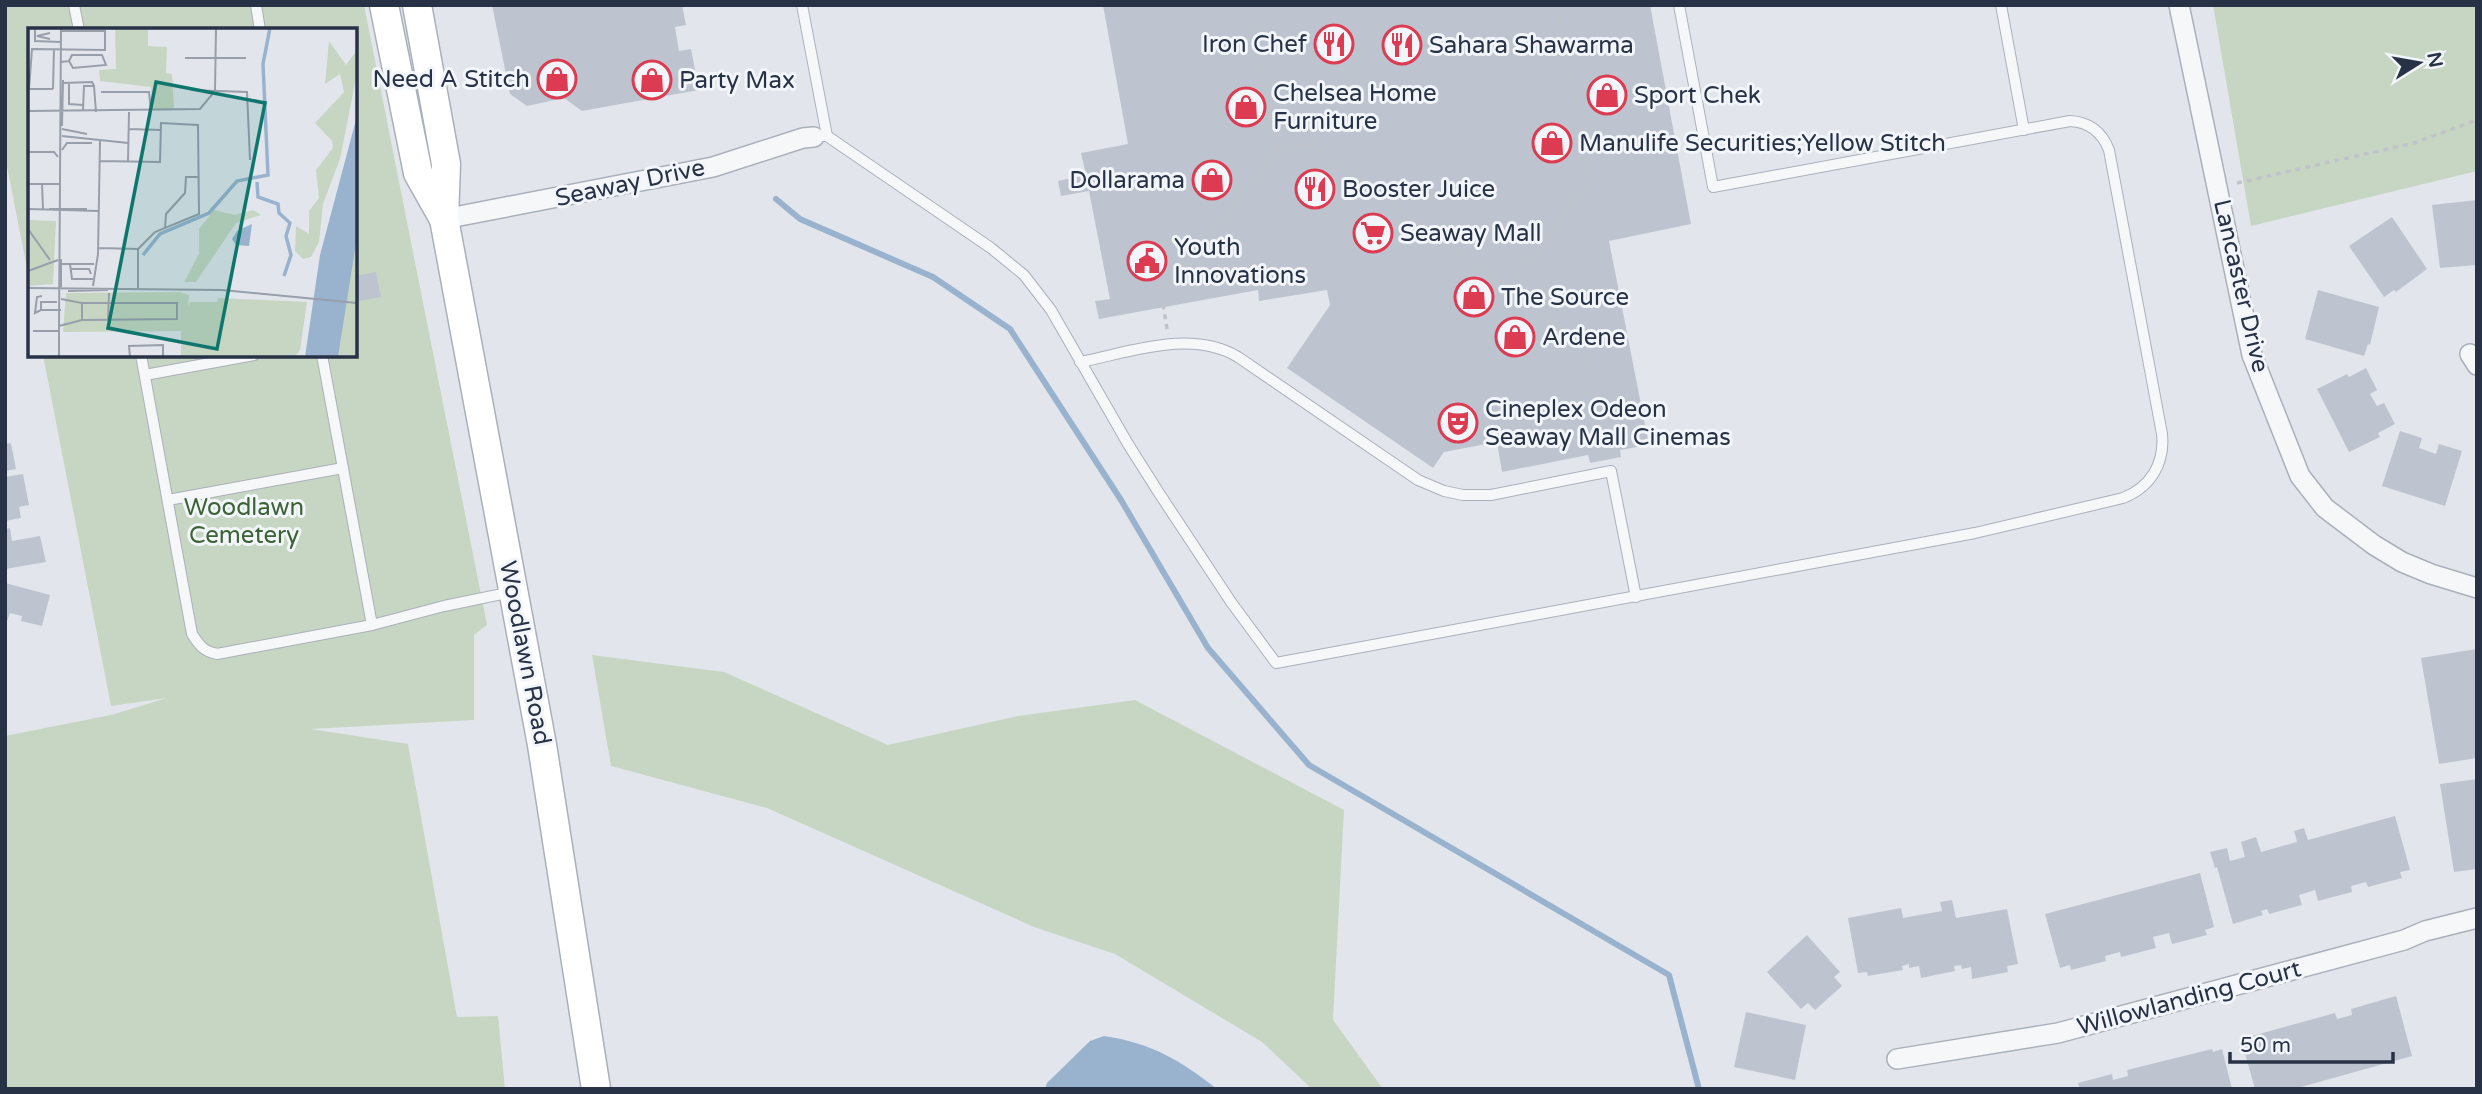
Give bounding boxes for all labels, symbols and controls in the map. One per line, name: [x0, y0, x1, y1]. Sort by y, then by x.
restaurant icon: Iron Chef: [1313, 23, 1355, 65]
restaurant icon: Sahara Shawarma: [1381, 24, 1423, 66]
inset map: [28, 28, 357, 357]
north arrow: [2384, 28, 2454, 98]
place label: Iron Chef: [1202, 30, 1308, 59]
place label: Sahara Shawarma: [1429, 31, 1634, 60]
text: N: [2422, 50, 2447, 70]
shop icon: Need A Stitch: [536, 58, 578, 100]
shop icon: Party Max: [631, 59, 673, 101]
place label: Need A Stitch: [373, 65, 530, 94]
place label: Party Max: [679, 66, 795, 95]
shop icon: Sport Chek: [1586, 74, 1628, 116]
place label: Chelsea Home Furniture: [1273, 79, 1437, 136]
place label: Sport Chek: [1634, 81, 1761, 110]
shop icon: Chelsea Home Furniture: [1225, 86, 1267, 128]
shop icon: Manulife Securities;Yellow Stitch: [1531, 122, 1573, 164]
place label: Manulife Securities;Yellow Stitch: [1579, 129, 1946, 158]
street label: Seaway Drive: [553, 153, 707, 213]
shop icon: Dollarama: [1191, 159, 1233, 201]
place label: Dollarama: [1069, 166, 1185, 195]
restaurant icon: Booster Juice: [1294, 168, 1336, 210]
place label: Booster Juice: [1342, 175, 1495, 204]
street label: Lancaster Drive: [2207, 197, 2275, 375]
supermarket icon: Seaway Mall: [1352, 212, 1394, 254]
place label: Seaway Mall: [1400, 219, 1542, 248]
place label: Youth Innovations: [1174, 233, 1306, 290]
public building icon: Youth Innovations: [1126, 240, 1168, 282]
shop icon: The Source: [1453, 276, 1495, 318]
place label: The Source: [1501, 283, 1629, 312]
shop icon: Ardene: [1494, 316, 1536, 358]
place label: Ardene: [1542, 323, 1626, 352]
place label: Cineplex Odeon Seaway Mall Cinemas: [1485, 395, 1731, 452]
theatre icon: Cineplex Odeon Seaway Mall Cinemas: [1437, 402, 1479, 444]
park label: Woodlawn Cemetery: [184, 493, 304, 550]
street label: Woodlawn Road: [493, 558, 557, 748]
street label: Willowlanding Court: [2074, 954, 2304, 1042]
scale bar: [2230, 1020, 2393, 1064]
text: 50 m: [2240, 1033, 2291, 1058]

